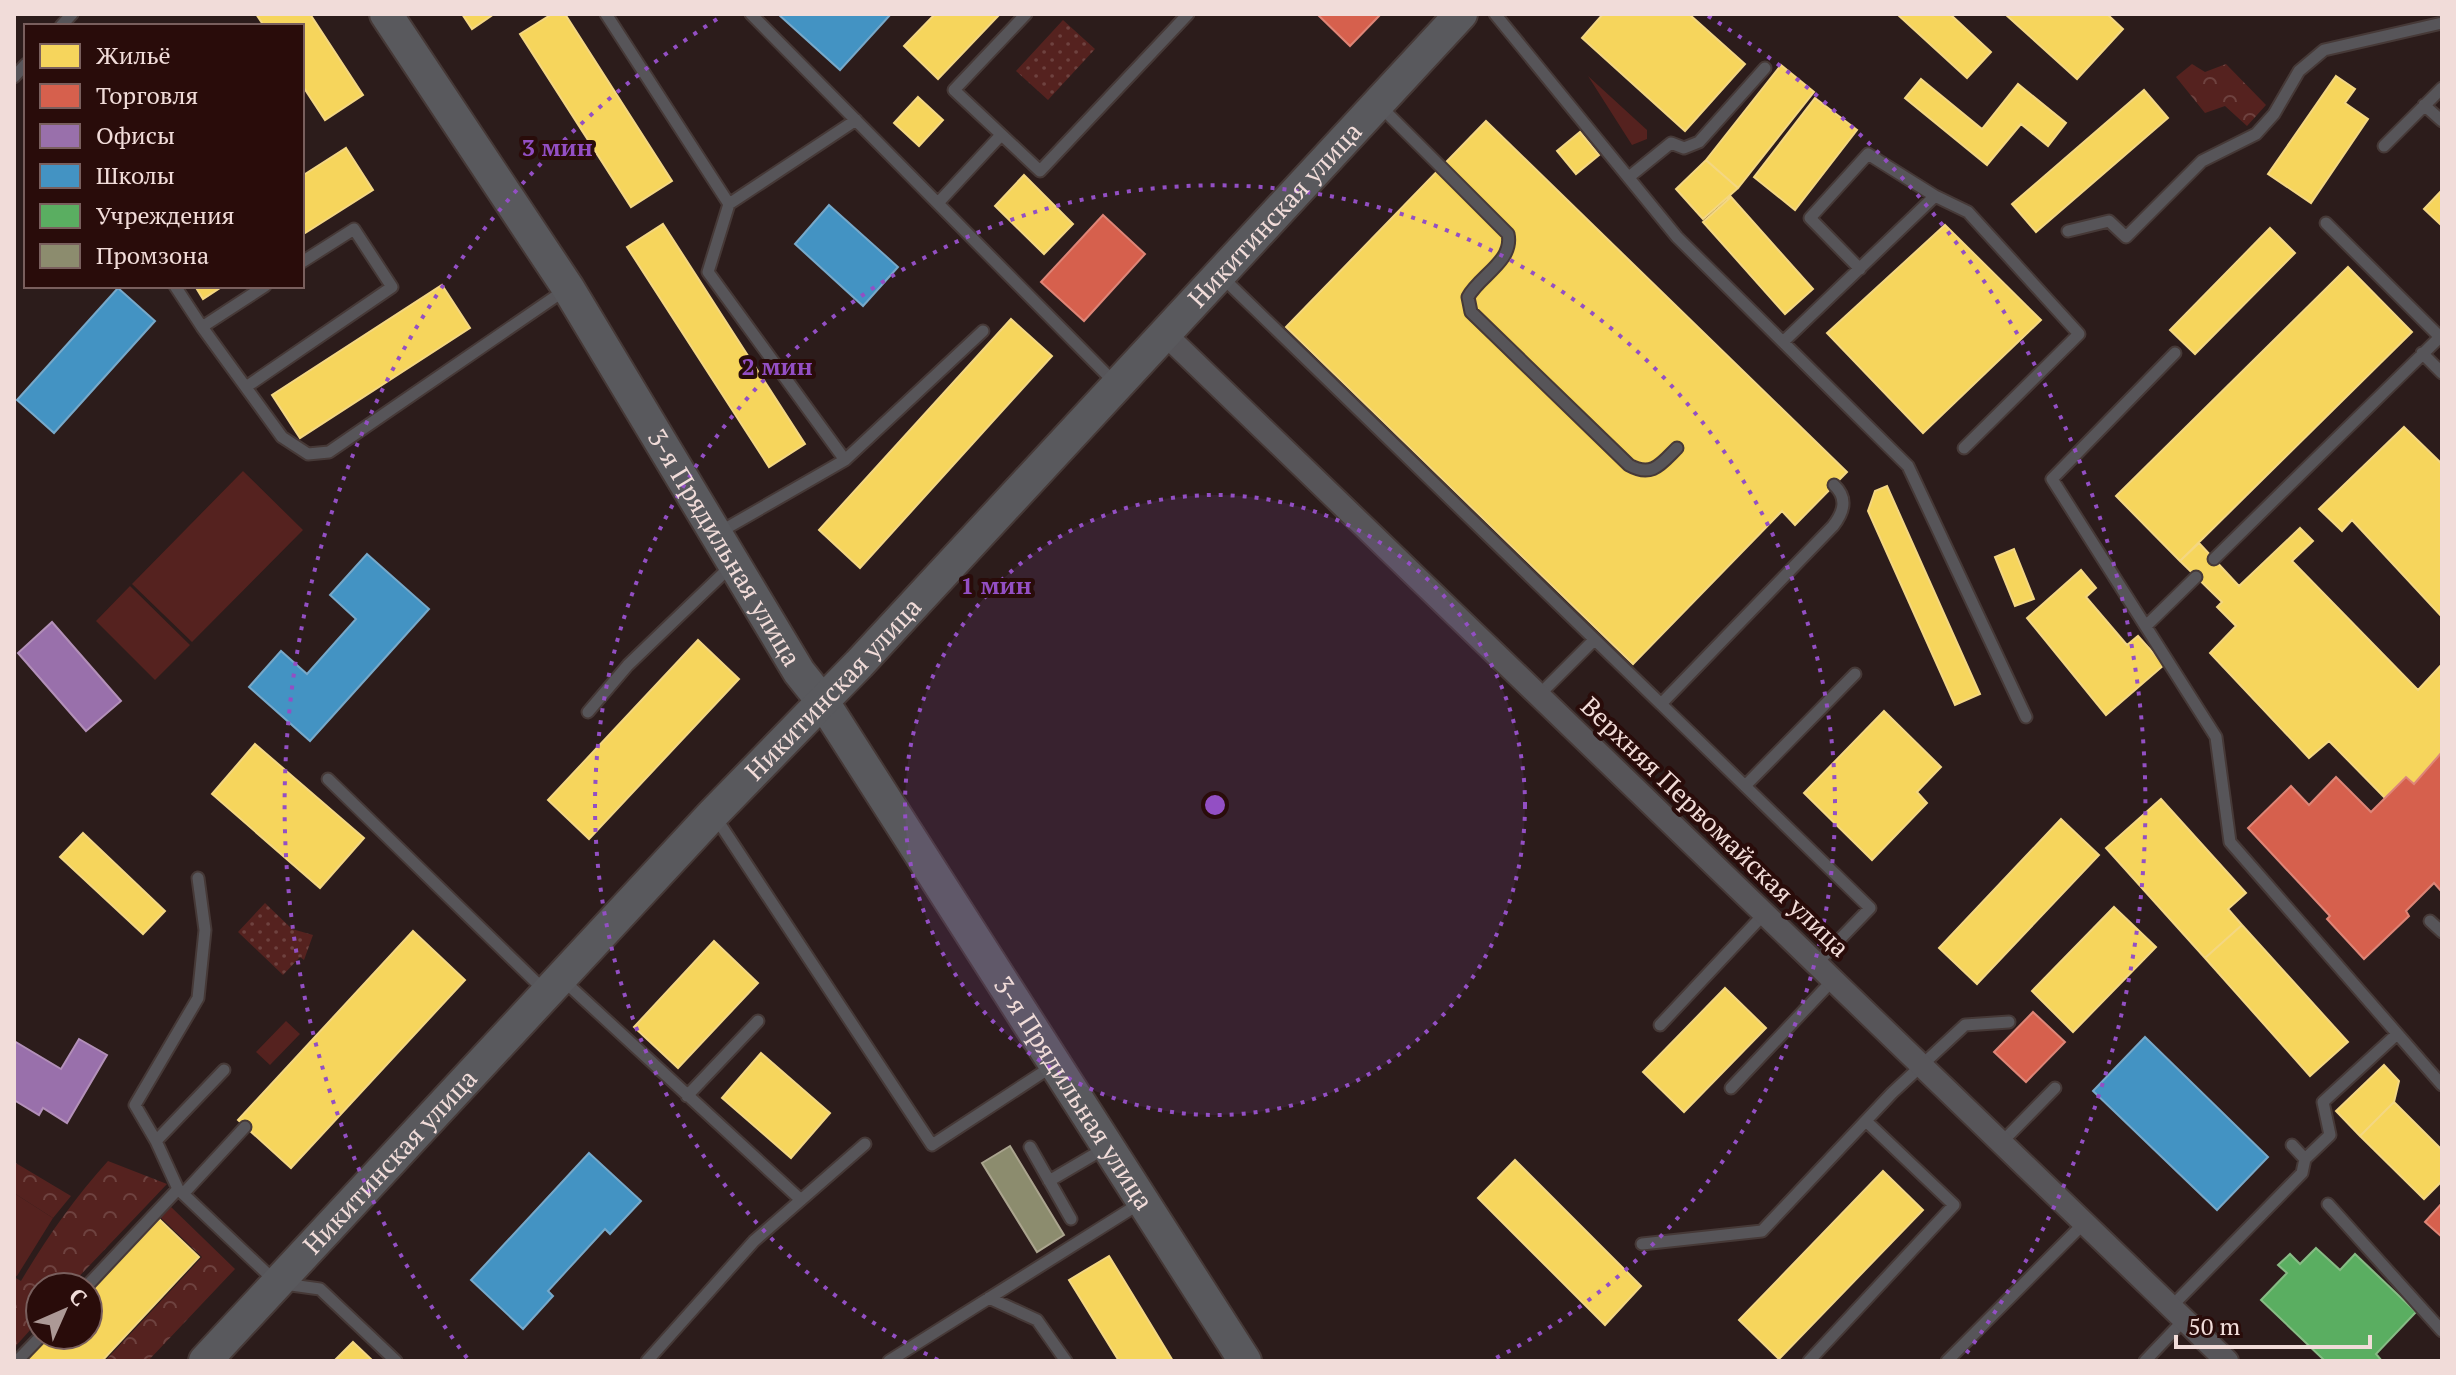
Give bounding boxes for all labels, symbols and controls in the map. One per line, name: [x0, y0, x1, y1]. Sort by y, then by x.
legend: [24, 24, 304, 288]
text: Жильё: [96, 39, 170, 71]
text: Торговля: [96, 79, 198, 111]
street label: Никитинская улица: [1180, 114, 1369, 314]
text: Офисы: [96, 119, 175, 151]
text: 3 мин: [521, 131, 593, 163]
text: Школы: [96, 159, 175, 191]
text: Учреждения: [96, 199, 234, 231]
text: Промзона: [96, 239, 209, 271]
text: 2 мин: [741, 350, 813, 382]
street label: 3-я Прядильная улица: [641, 422, 810, 672]
text: 1 мин: [960, 569, 1032, 601]
street label: Никитинская улица: [737, 590, 928, 787]
street label: Верхняя Первомайская улица: [1574, 689, 1857, 964]
centre of rings: [1201, 791, 1229, 819]
street label: 3-я Прядильная улица: [987, 969, 1162, 1216]
street label: Никитинская улица: [295, 1061, 484, 1261]
north arrow: [24, 1271, 104, 1351]
text: С: [63, 1281, 94, 1312]
scale bar: [2176, 1299, 2370, 1349]
text: 50 m: [2188, 1310, 2240, 1342]

